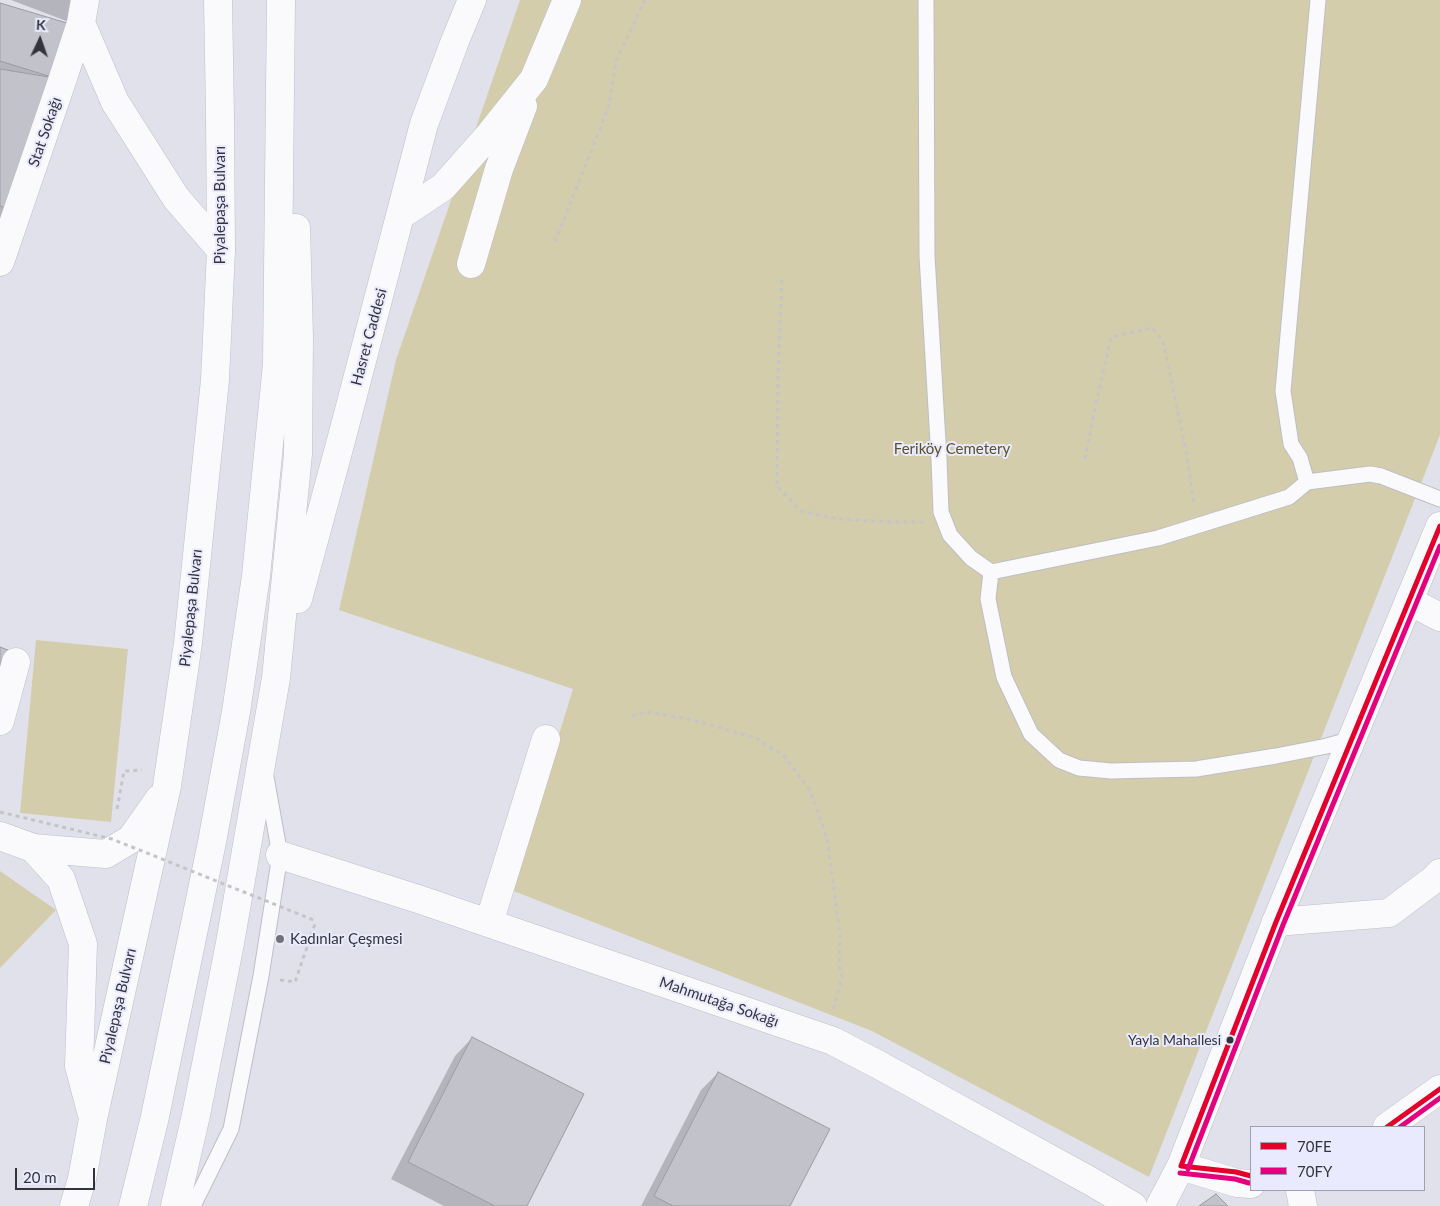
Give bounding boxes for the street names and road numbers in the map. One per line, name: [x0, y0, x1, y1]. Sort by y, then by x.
street label: Stat Sokağı: [25, 95, 65, 169]
street label: Piyalepaşa Bulvarı: [211, 146, 229, 264]
street label: Hasret Caddesi: [347, 287, 391, 387]
street label: Piyalepaşa Bulvarı: [176, 548, 206, 668]
street label: Piyalepaşa Bulvarı: [96, 946, 140, 1066]
street label: Mahmutağa Sokağı: [657, 973, 781, 1031]

